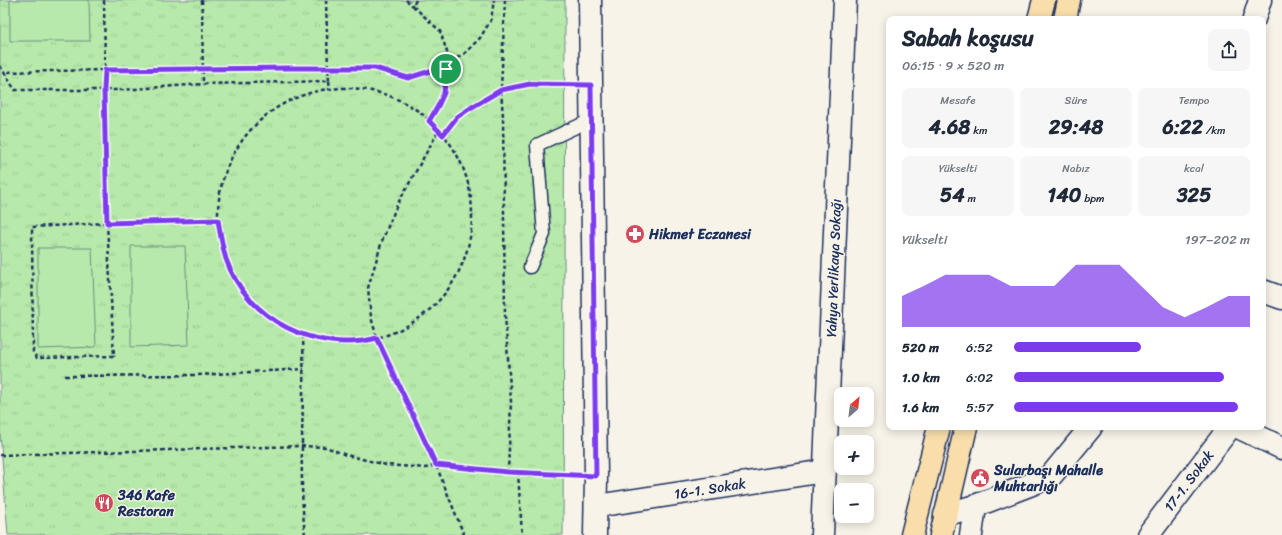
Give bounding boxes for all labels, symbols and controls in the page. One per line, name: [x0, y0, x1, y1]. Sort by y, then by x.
text: Sabah koşusu: [902, 19, 1034, 58]
button: share: [1208, 29, 1250, 71]
pin: [429, 52, 463, 86]
text: 06:15 · 9 × 520 m: [902, 54, 1004, 77]
icon: arrive: [435, 58, 457, 80]
text: Mesafe: [940, 91, 976, 110]
text: Süre: [1065, 91, 1087, 110]
text: Tempo: [1179, 91, 1209, 110]
text: 4.68: [928, 110, 970, 145]
text: 29:48: [1049, 110, 1103, 145]
text: 6:22: [1162, 110, 1203, 145]
text: km: [970, 121, 988, 140]
text: /km: [1203, 121, 1226, 140]
text: Yükselti: [939, 159, 977, 178]
text: Nabız: [1062, 159, 1090, 178]
text: kcal: [1184, 159, 1204, 178]
text: 54: [940, 178, 965, 213]
text: 140: [1048, 178, 1081, 213]
text: 325: [1177, 178, 1211, 213]
text: m: [965, 189, 976, 208]
text: bpm: [1081, 189, 1104, 208]
street label: Yahya Yerlikaya Sokağı: [819, 198, 849, 338]
place label: Hikmet Eczanesi: [648, 222, 752, 247]
pharmacy icon: Hikmet Eczanesi: [624, 223, 646, 245]
text: Yükselti: [902, 228, 947, 251]
text: 197–202 m: [1185, 228, 1250, 251]
text: 520 m: [902, 336, 939, 359]
text: 6:52: [966, 336, 993, 359]
text: 1.0 km: [902, 366, 940, 389]
text: 6:02: [966, 366, 993, 389]
north arrow: [834, 387, 874, 427]
map controls: [834, 387, 874, 523]
text: 1.6 km: [902, 396, 939, 419]
text: 5:57: [966, 396, 993, 419]
button: +: [834, 435, 874, 475]
street label: 17-1. Sokak: [1157, 444, 1221, 517]
place label: Sularbaşı Mahalle Muhtarlığı: [993, 458, 1103, 499]
public building icon: Sularbaşı Mahalle Muhtarlığı: [969, 467, 991, 489]
street label: 16-1. Sokak: [672, 471, 748, 507]
place label: 346 Kafe Restoran: [117, 483, 176, 524]
button: −: [834, 483, 874, 523]
restaurant icon: 346 Kafe Restoran: [93, 492, 115, 514]

